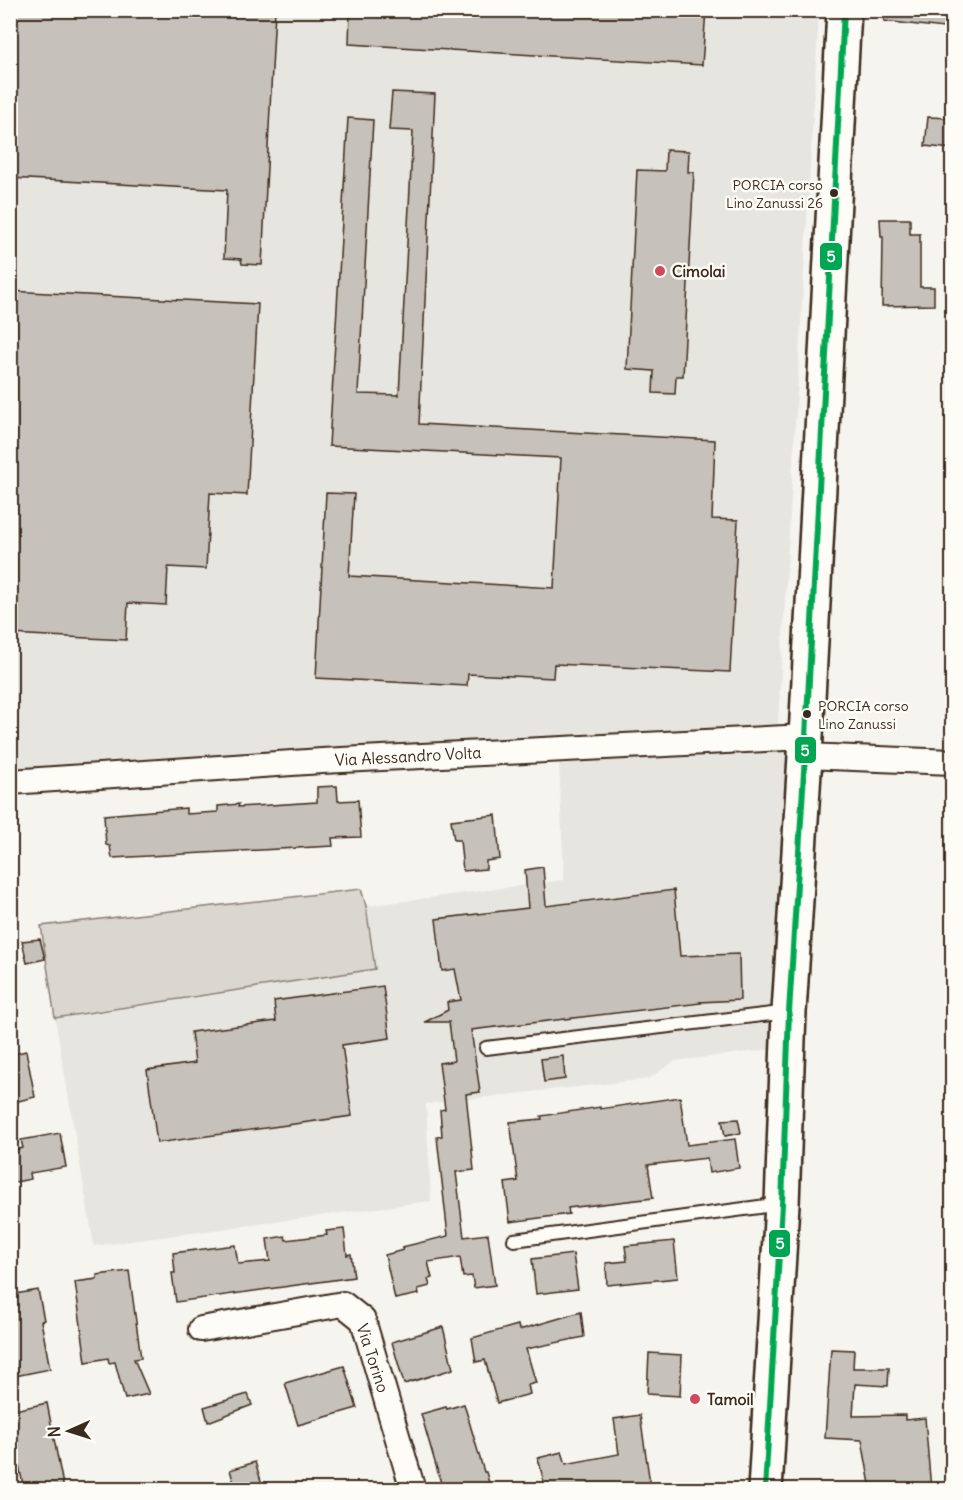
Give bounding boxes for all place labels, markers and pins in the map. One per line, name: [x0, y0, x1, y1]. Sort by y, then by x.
place label: PORCIA corso Lino Zanussi 26: [726, 176, 823, 212]
marker: PORCIA corso Lino Zanussi 26: [828, 187, 840, 199]
place label: Cimolai: [672, 261, 725, 281]
marker: Cimolai: [653, 264, 667, 278]
place label: PORCIA corso Lino Zanussi: [818, 697, 909, 733]
marker: PORCIA corso Lino Zanussi: [801, 708, 813, 720]
place label: Tamoil: [707, 1389, 754, 1409]
marker: Tamoil: [688, 1392, 702, 1406]

